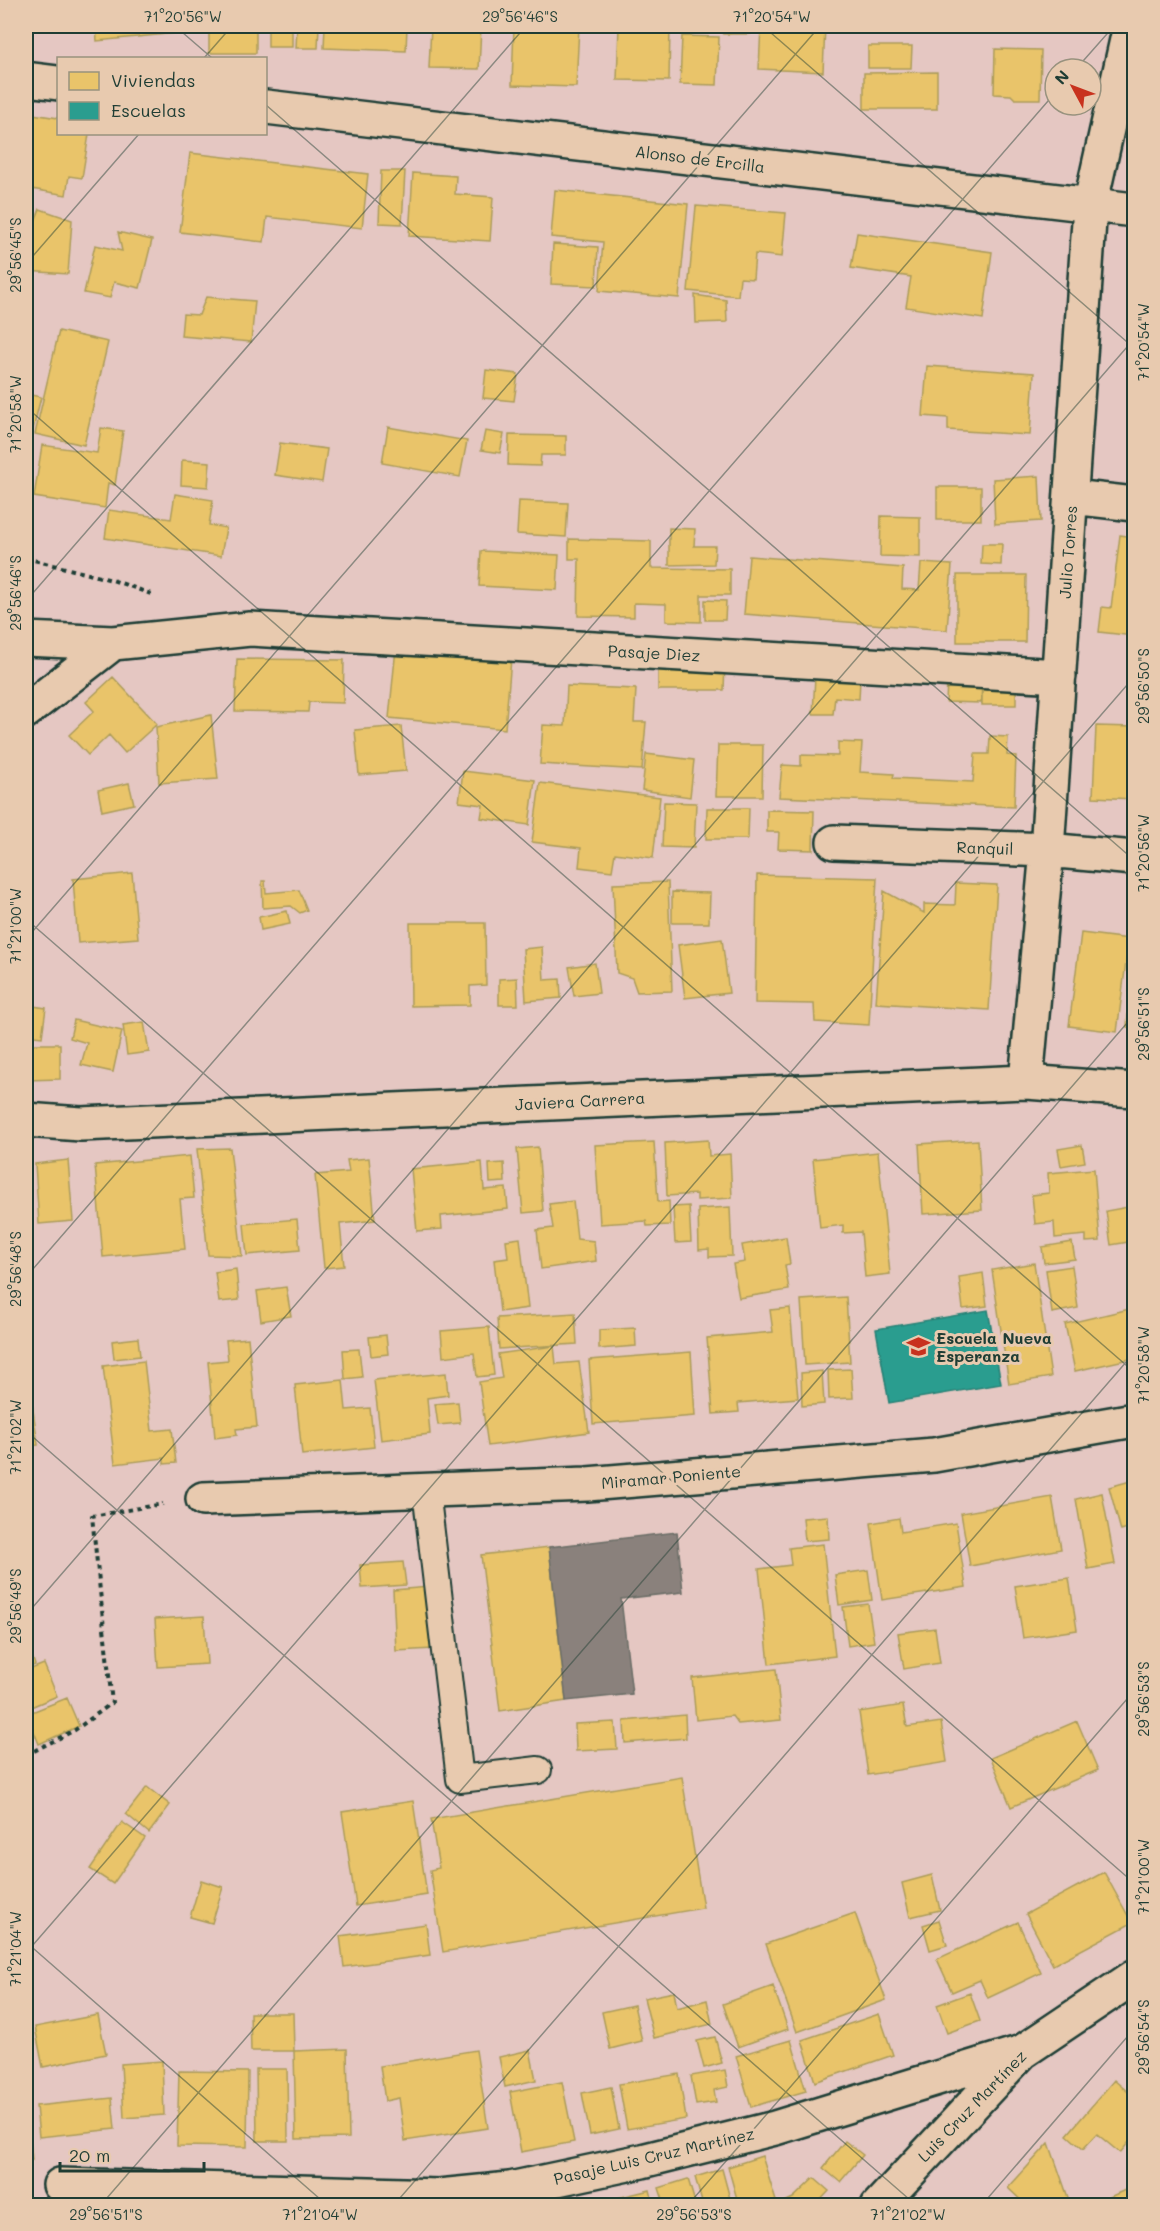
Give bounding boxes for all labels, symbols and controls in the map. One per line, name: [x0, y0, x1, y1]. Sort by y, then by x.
text: 71°20'56"W: [144, 6, 222, 26]
text: 29°56'46"S: [482, 6, 558, 26]
text: 71°20'54"W: [733, 6, 811, 26]
legend: [57, 57, 267, 135]
north arrow: [1043, 57, 1103, 117]
text: N: [1049, 65, 1073, 88]
text: Viviendas: [111, 68, 196, 92]
text: Escuelas: [111, 98, 186, 122]
street label: Alonso de Ercilla: [634, 140, 766, 177]
text: 29°56'45"S: [5, 217, 25, 293]
text: 71°20'54"W: [1133, 303, 1153, 381]
text: 71°20'58"W: [5, 375, 25, 453]
street label: Julio Torres: [1054, 505, 1081, 599]
text: 29°56'46"S: [5, 555, 25, 631]
street label: Pasaje Diez: [607, 640, 701, 665]
text: 29°56'50"S: [1133, 648, 1153, 724]
text: 71°20'56"W: [1133, 814, 1153, 892]
street label: Ranquil: [956, 836, 1014, 859]
text: 71°21'00"W: [5, 888, 25, 964]
text: 29°56'51"S: [1133, 987, 1153, 1061]
street label: Javiera Carrera: [514, 1087, 646, 1114]
text: 29°56'48"S: [5, 1231, 25, 1307]
text: 71°20'58"W: [1133, 1326, 1153, 1404]
place label: Escuela Nueva Esperanza: [936, 1327, 1052, 1366]
school or university icon: Escuela Nueva Esperanza: [905, 1334, 931, 1360]
text: 71°21'02"W: [5, 1399, 25, 1475]
street label: Miramar Poniente: [600, 1460, 742, 1493]
text: 29°56'49"S: [5, 1568, 25, 1644]
text: 29°56'53"S: [1133, 1661, 1153, 1737]
text: 71°21'00"W: [1133, 1839, 1153, 1915]
text: 71°21'04"W: [5, 1911, 25, 1987]
text: 29°56'54"S: [1133, 1999, 1153, 2075]
street label: Luis Cruz Martínez: [913, 2045, 1031, 2166]
street label: Pasaje Luis Cruz Martínez: [551, 2122, 756, 2189]
scale bar: [60, 2135, 204, 2173]
text: 20 m: [69, 2143, 110, 2167]
text: 29°56'51"S: [69, 2204, 143, 2224]
text: 71°21'04"W: [282, 2204, 358, 2224]
text: 29°56'53"S: [656, 2204, 732, 2224]
text: 71°21'02"W: [870, 2204, 946, 2224]

